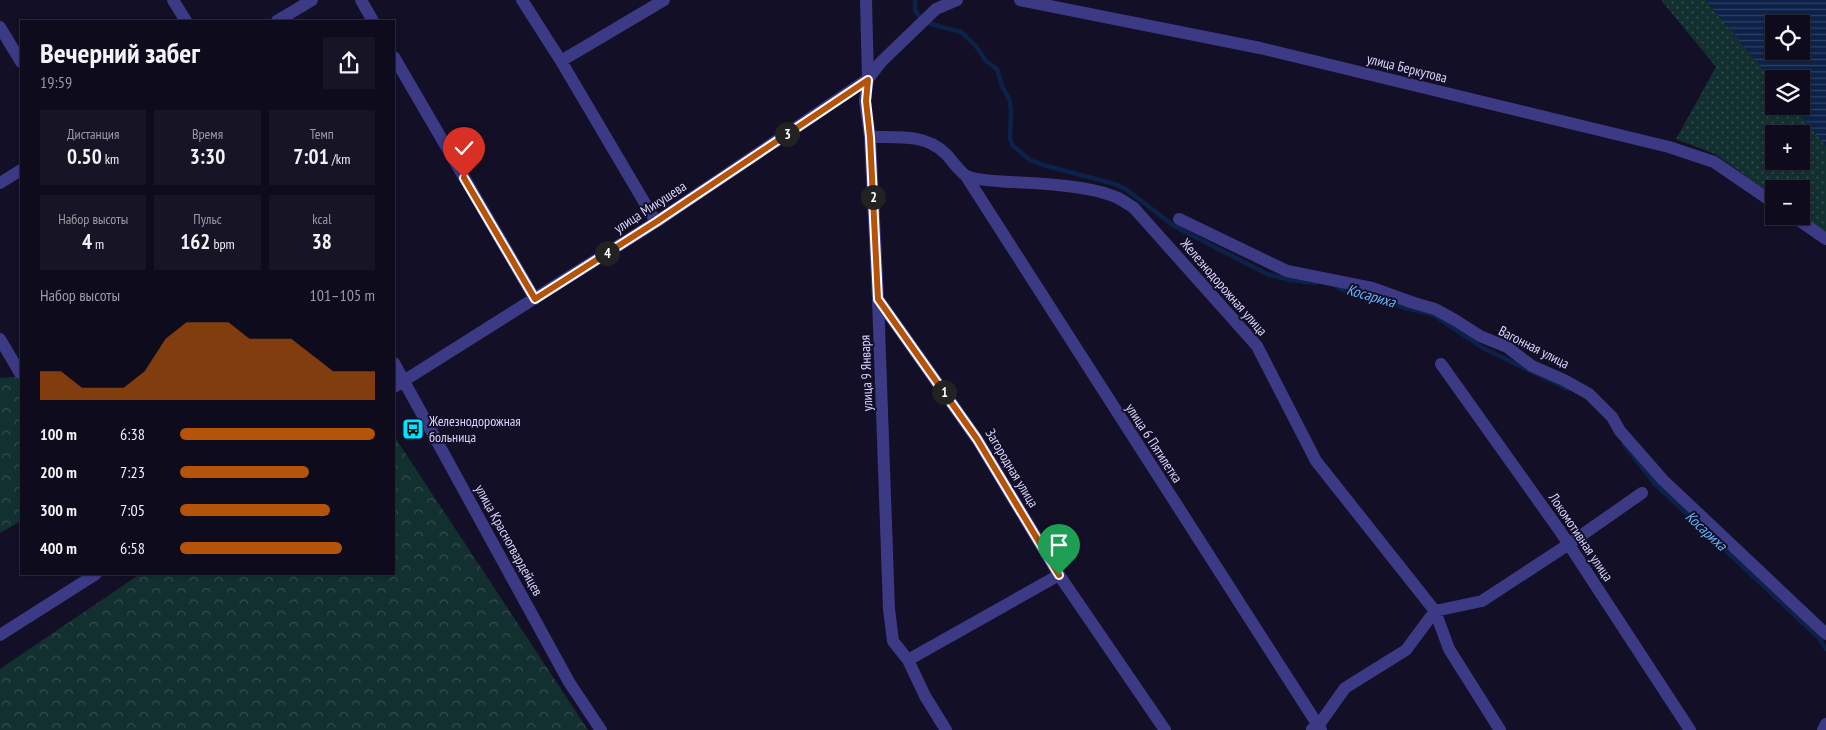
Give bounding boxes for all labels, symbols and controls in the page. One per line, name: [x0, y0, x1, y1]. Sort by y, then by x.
map controls: [1765, 15, 1810, 225]
button: locate: [1765, 15, 1810, 60]
text: Вечерний забег: [40, 34, 200, 71]
button: share: [323, 37, 375, 89]
street label: улица Беркутова: [1365, 49, 1449, 87]
button: layers: [1765, 70, 1810, 115]
text: 19:59: [40, 72, 72, 92]
pin: 3: [774, 122, 800, 146]
text: Дистанция: [67, 125, 119, 143]
text: Время: [192, 125, 223, 143]
text: Темп: [310, 125, 334, 143]
text: 3: [784, 125, 791, 143]
button: +: [1765, 125, 1810, 170]
pin: [443, 127, 485, 178]
icon: check: [450, 134, 478, 162]
text: 0.50: [67, 143, 102, 170]
text: 3:30: [190, 143, 225, 170]
text: 7:01: [293, 143, 329, 170]
text: km: [102, 150, 119, 168]
text: /km: [329, 150, 350, 168]
street label: улица Микушева: [610, 177, 690, 237]
button: −: [1765, 180, 1810, 225]
pin: 2: [860, 184, 886, 210]
text: 2: [870, 188, 877, 206]
text: Набор высоты: [58, 210, 128, 228]
text: Пульс: [193, 210, 222, 228]
text: kcal: [312, 210, 331, 228]
text: 4: [82, 228, 92, 255]
text: 162: [180, 228, 210, 255]
text: 38: [312, 228, 332, 255]
street label: Железнодорожная улица: [1176, 234, 1271, 339]
text: m: [92, 235, 104, 253]
text: bpm: [210, 235, 235, 253]
pin: 4: [594, 240, 620, 266]
text: 4: [604, 244, 611, 262]
water label: Косариха: [1345, 280, 1399, 312]
text: Набор высоты: [40, 285, 120, 305]
text: 101–105 m: [310, 285, 375, 305]
street label: Вагонная улица: [1496, 322, 1572, 372]
street label: улица 9 Января: [856, 335, 876, 411]
pin: 1: [932, 380, 956, 404]
text: 1: [941, 383, 948, 401]
street label: улица 6 Пятилетка: [1122, 400, 1186, 486]
place label: Железнодорожная больница: [428, 412, 521, 446]
bus stop icon: Железнодорожная больница: [401, 417, 425, 441]
text: 100 m: [40, 424, 77, 444]
text: 6:38: [120, 424, 145, 444]
street label: Загородная улица: [981, 425, 1043, 511]
text: 200 m: [40, 462, 77, 482]
text: 7:23: [120, 462, 145, 482]
street label: улица Красногвардейцев: [471, 481, 547, 599]
street label: Локомотивная улица: [1544, 489, 1617, 585]
text: 300 m: [40, 500, 77, 520]
text: 7:05: [120, 500, 145, 520]
water label: Косариха: [1682, 507, 1732, 555]
pin: [1038, 524, 1080, 575]
icon: arrive: [1045, 531, 1073, 559]
text: 400 m: [40, 538, 77, 558]
text: 6:58: [120, 538, 145, 558]

